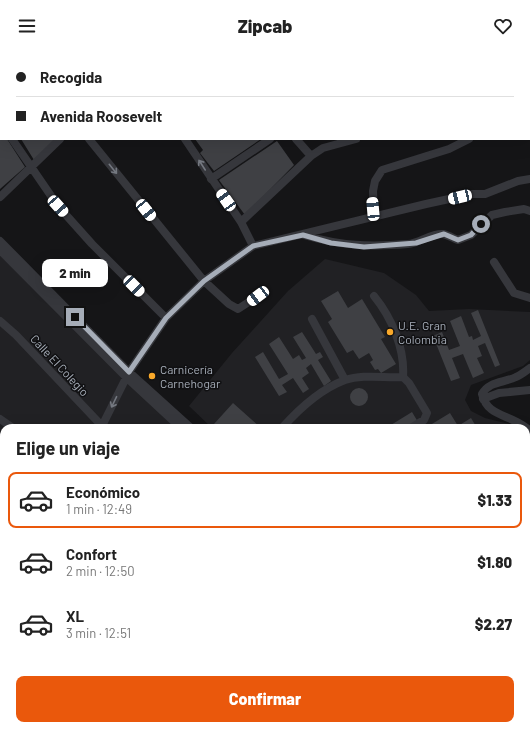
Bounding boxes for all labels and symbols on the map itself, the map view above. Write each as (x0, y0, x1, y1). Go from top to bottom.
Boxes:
one-way arrow (198, 160, 207, 171)
one-way arrow (109, 164, 118, 175)
car (214, 187, 238, 213)
car (447, 188, 473, 206)
car (46, 193, 70, 219)
car (134, 197, 158, 223)
car (366, 197, 380, 221)
route start (472, 215, 490, 233)
callout: 2 min (42, 259, 108, 287)
car (121, 273, 147, 299)
car (245, 284, 271, 308)
route end (66, 308, 84, 326)
place label: U.E. Gran Colombia (398, 318, 447, 346)
marker: U.E. Gran Colombia (385, 327, 395, 337)
street label: Calle El Colegio (28, 331, 92, 399)
place label: Carnicería Carnehogar (160, 362, 221, 390)
marker: Carnicería Carnehogar (147, 371, 157, 381)
one-way arrow (110, 395, 117, 407)

